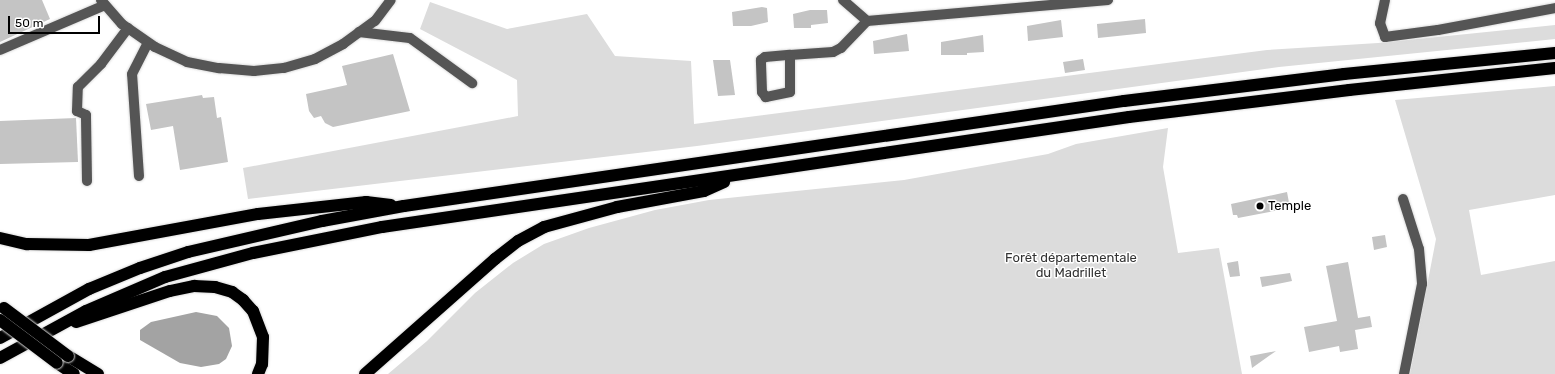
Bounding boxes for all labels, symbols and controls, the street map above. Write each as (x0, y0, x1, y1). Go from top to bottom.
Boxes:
scale bar (10, 8, 102, 34)
text: 50 m (15, 16, 43, 30)
place label: Temple (1268, 198, 1311, 214)
marker: Temple (1255, 201, 1265, 211)
park label: Forêt départementale du Madrillet (1005, 251, 1137, 282)

